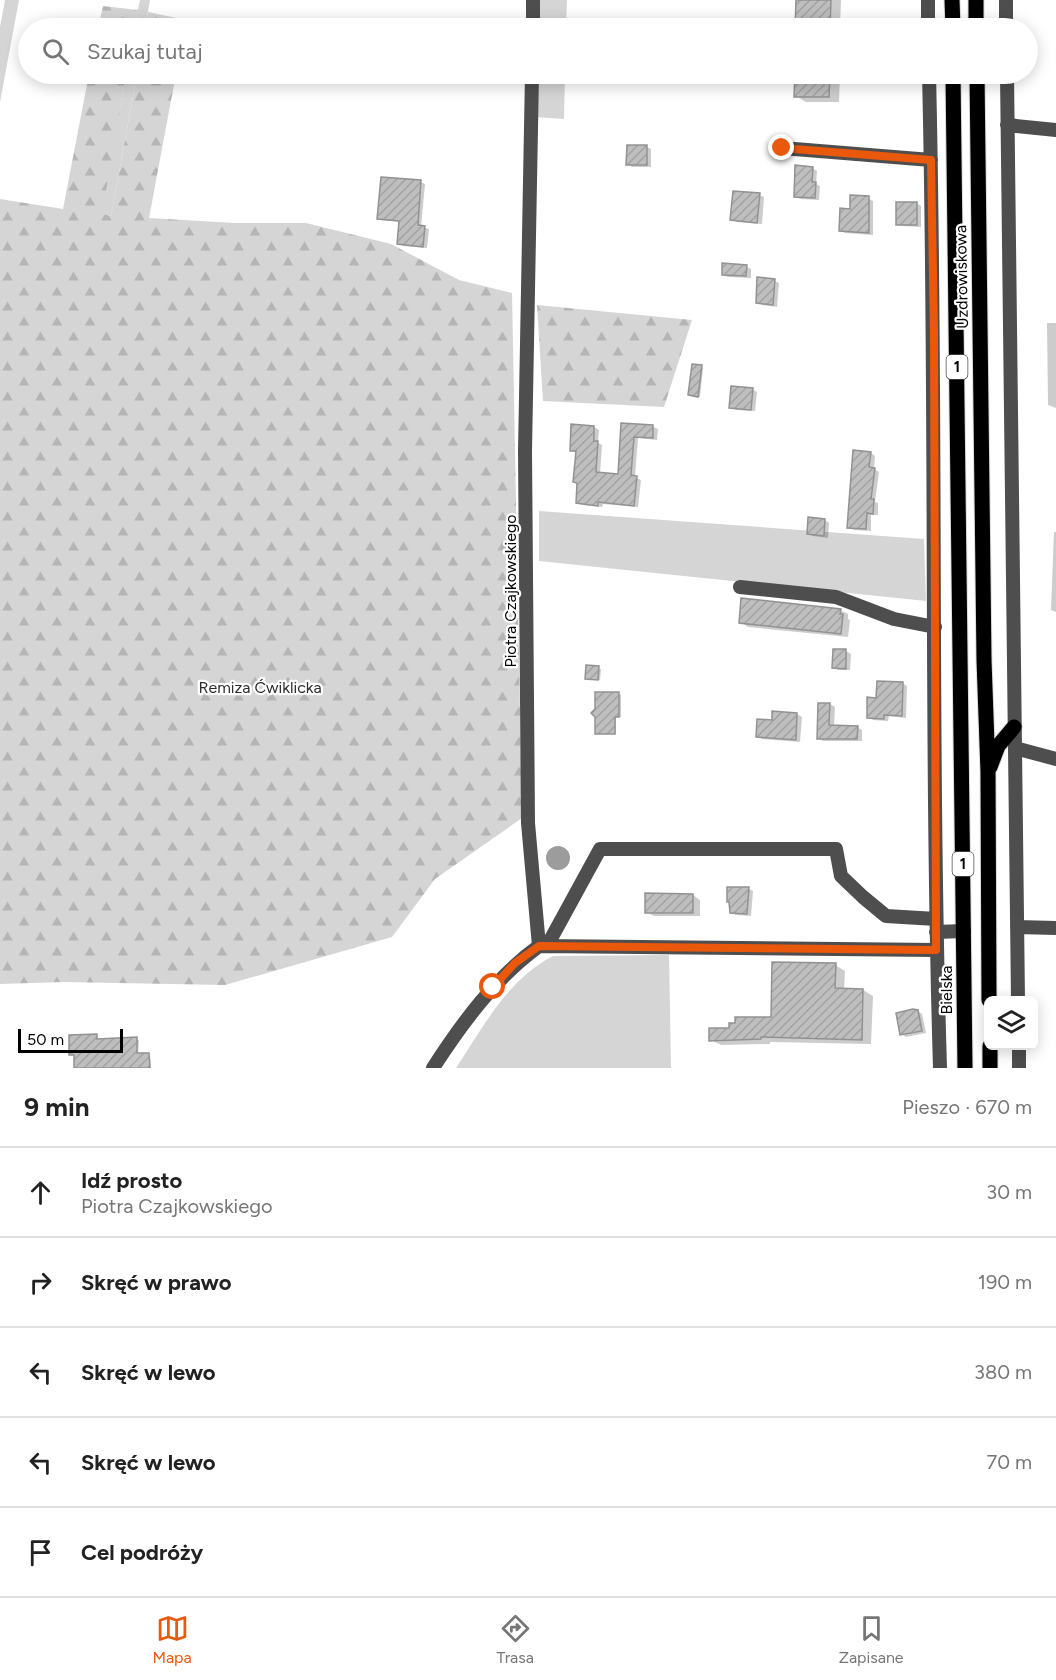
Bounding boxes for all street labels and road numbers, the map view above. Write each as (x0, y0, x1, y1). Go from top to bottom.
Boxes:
street label: Uzdrowiskowa (951, 225, 972, 329)
road number: 1 (946, 355, 968, 379)
street label: Piotra Czajkowskiego (501, 514, 520, 668)
road number: 1 (952, 852, 974, 876)
street label: Bielska (937, 966, 956, 1014)

